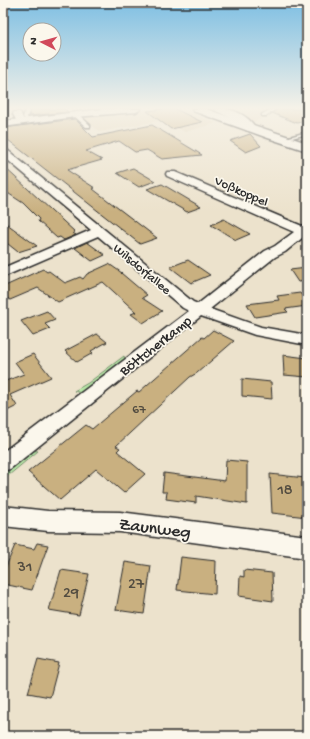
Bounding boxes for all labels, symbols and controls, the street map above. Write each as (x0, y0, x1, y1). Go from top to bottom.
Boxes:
north arrow (22, 22, 62, 62)
text: N (28, 37, 40, 45)
street label: Voßkoppel (211, 173, 270, 211)
street label: Wilsdorfallee (109, 241, 174, 299)
street label: Böttcherkamp (116, 312, 197, 381)
house number: 67 (132, 403, 147, 418)
house number: 18 (276, 482, 293, 501)
street label: Zaunweg (118, 515, 192, 544)
house number: 31 (17, 559, 32, 578)
house number: 27 (128, 576, 145, 595)
house number: 29 (63, 585, 79, 604)

